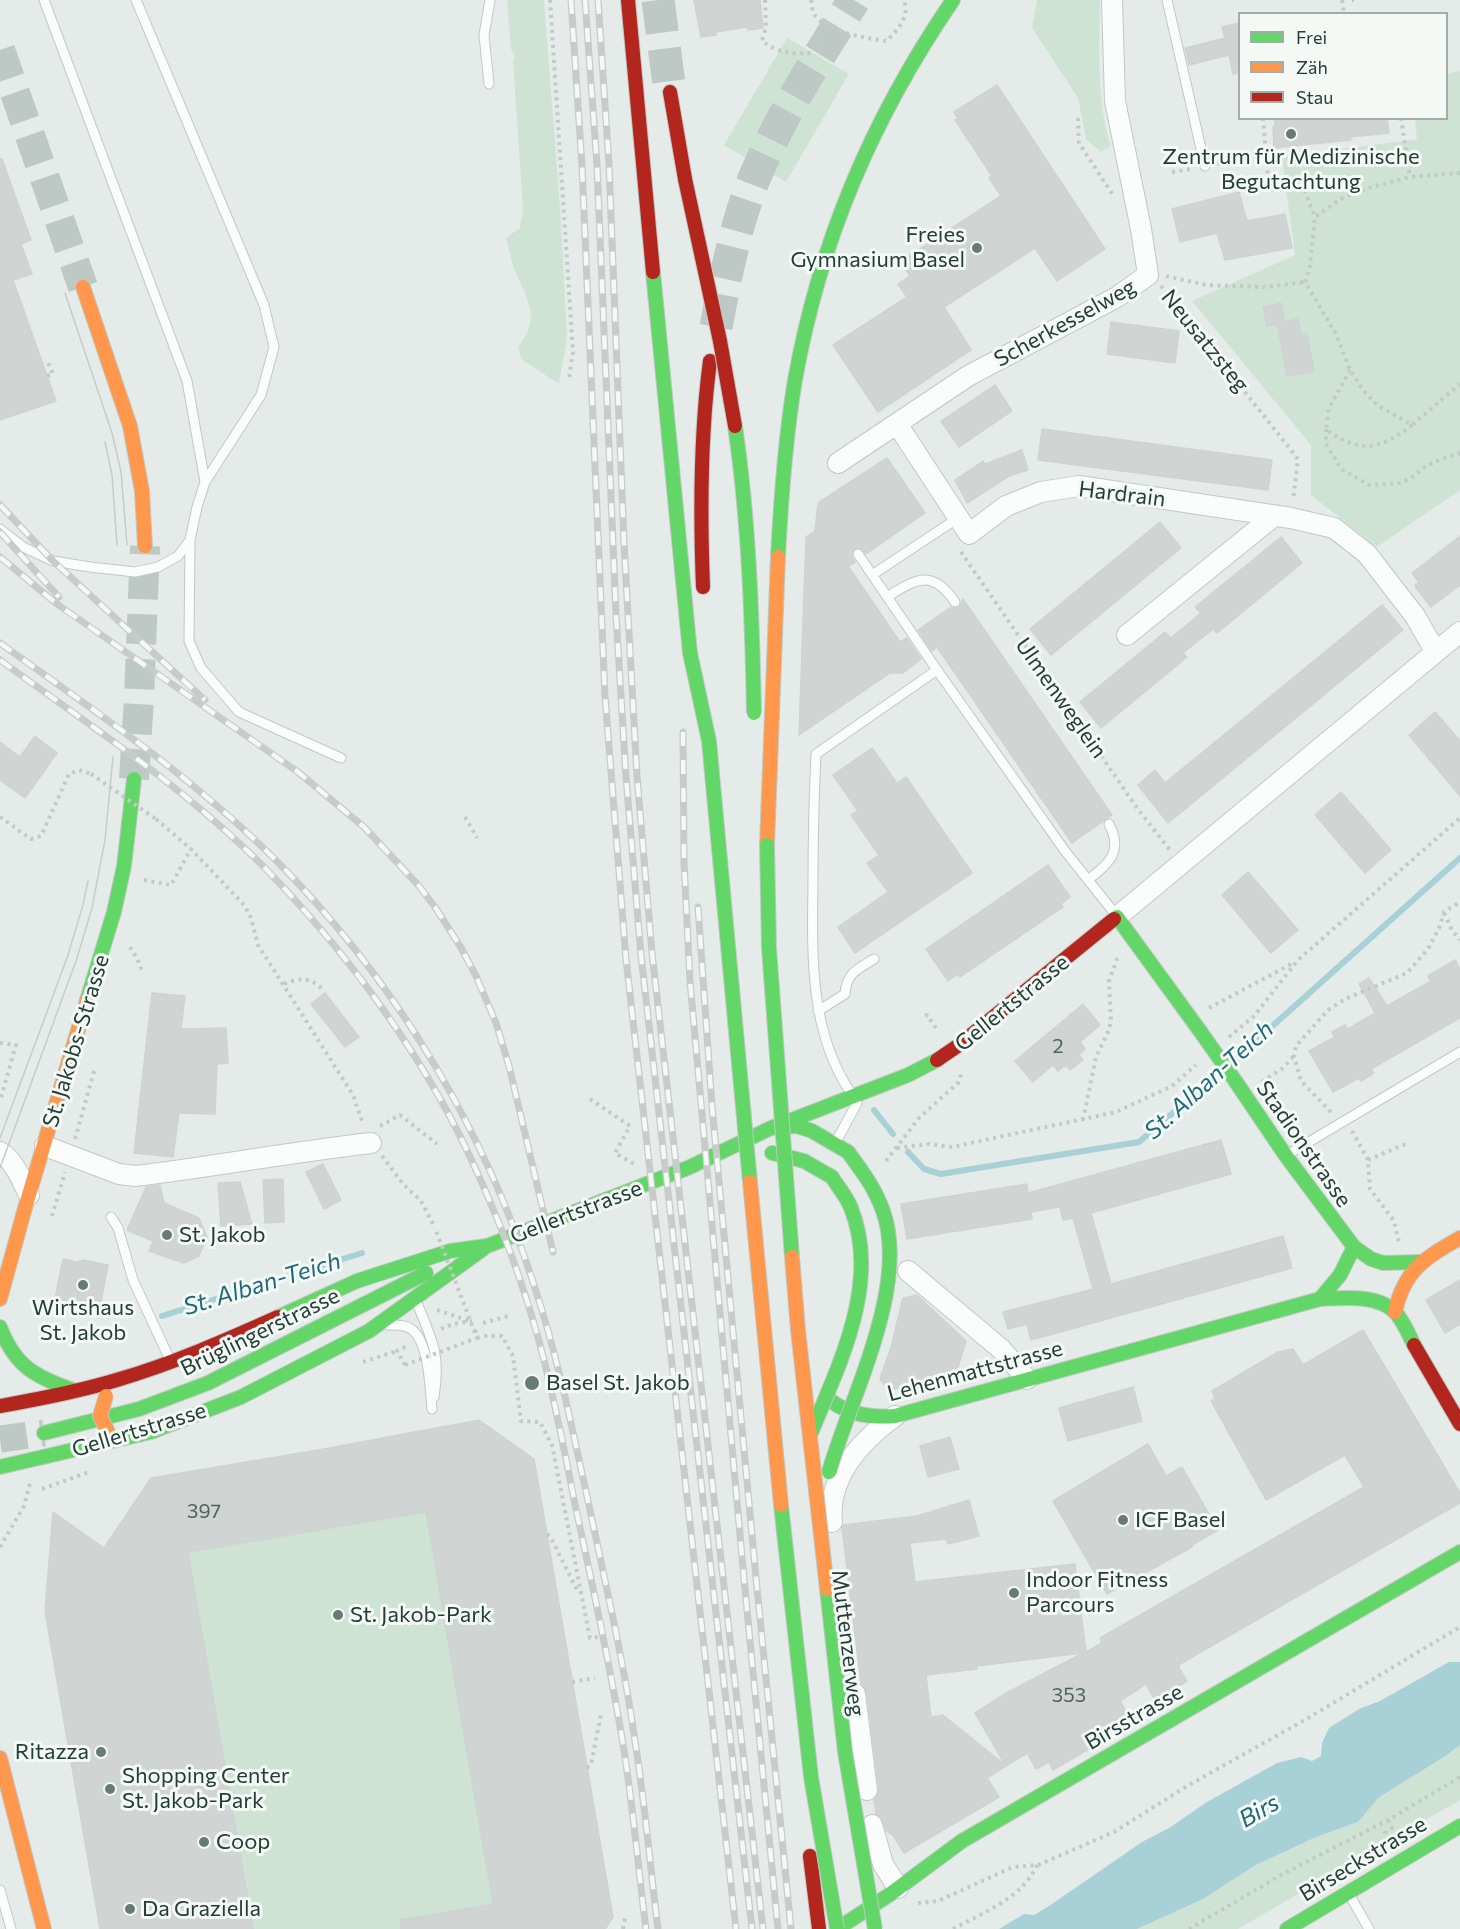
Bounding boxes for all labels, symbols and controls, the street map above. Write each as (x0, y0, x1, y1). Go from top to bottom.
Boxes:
legend (1238, 12, 1448, 120)
text: Frei (1296, 26, 1327, 48)
text: Zäh (1296, 56, 1328, 78)
text: Stau (1296, 86, 1333, 108)
marker: Zentrum für Medizinische Begutachtung (1284, 127, 1298, 141)
place label: Zentrum für Medizinische Begutachtung (1162, 144, 1420, 196)
place label: Freies Gymnasium Basel (790, 222, 965, 274)
marker: Freies Gymnasium Basel (970, 241, 984, 255)
street label: Scherkesselweg (990, 273, 1140, 373)
street label: Neusatzsteg (1156, 284, 1254, 398)
street label: Hardrain (1077, 476, 1167, 512)
street label: Ulmenweglein (1010, 633, 1112, 763)
street label: Gellertstrasse (950, 949, 1074, 1057)
street label: St. Jakobs-Strasse (37, 952, 115, 1130)
water label: St. Alban-Teich (1139, 1015, 1279, 1145)
house number: 2 (1052, 1034, 1064, 1058)
street label: Stadionstrasse (1251, 1076, 1357, 1212)
street label: Gellertstrasse (506, 1175, 646, 1249)
place label: St. Jakob (179, 1222, 266, 1248)
marker: St. Jakob (160, 1228, 174, 1242)
water label: St. Alban-Teich (180, 1246, 344, 1322)
marker: Wirtshaus St. Jakob (76, 1278, 90, 1292)
street label: Brüglingerstrasse (176, 1282, 344, 1382)
place label: Wirtshaus St. Jakob (32, 1295, 134, 1346)
street label: Lehenmattstrasse (884, 1335, 1066, 1407)
place label: Basel St. Jakob (546, 1370, 690, 1396)
marker: Basel St. Jakob (523, 1374, 541, 1392)
street label: Gellertstrasse (69, 1397, 209, 1463)
house number: 397 (187, 1499, 221, 1523)
place label: ICF Basel (1135, 1507, 1226, 1533)
marker: ICF Basel (1116, 1513, 1130, 1527)
place label: Indoor Fitness Parcours (1026, 1567, 1168, 1618)
street label: Muttenzerweg (826, 1568, 870, 1718)
marker: Indoor Fitness Parcours (1007, 1586, 1021, 1600)
place label: St. Jakob-Park (350, 1602, 492, 1628)
marker: St. Jakob-Park (331, 1608, 345, 1622)
street label: Birsstrasse (1080, 1678, 1188, 1756)
house number: 353 (1052, 1683, 1086, 1707)
place label: Ritazza (15, 1739, 89, 1765)
marker: Ritazza (94, 1745, 108, 1759)
place label: Shopping Center St. Jakob-Park (122, 1763, 290, 1814)
marker: Shopping Center St. Jakob-Park (103, 1782, 117, 1796)
water label: Birs (1234, 1788, 1284, 1834)
street label: Birseckstrasse (1295, 1811, 1431, 1907)
place label: Coop (216, 1829, 270, 1855)
marker: Coop (197, 1835, 211, 1849)
place label: Da Graziella (142, 1896, 261, 1922)
marker: Da Graziella (123, 1902, 137, 1916)

